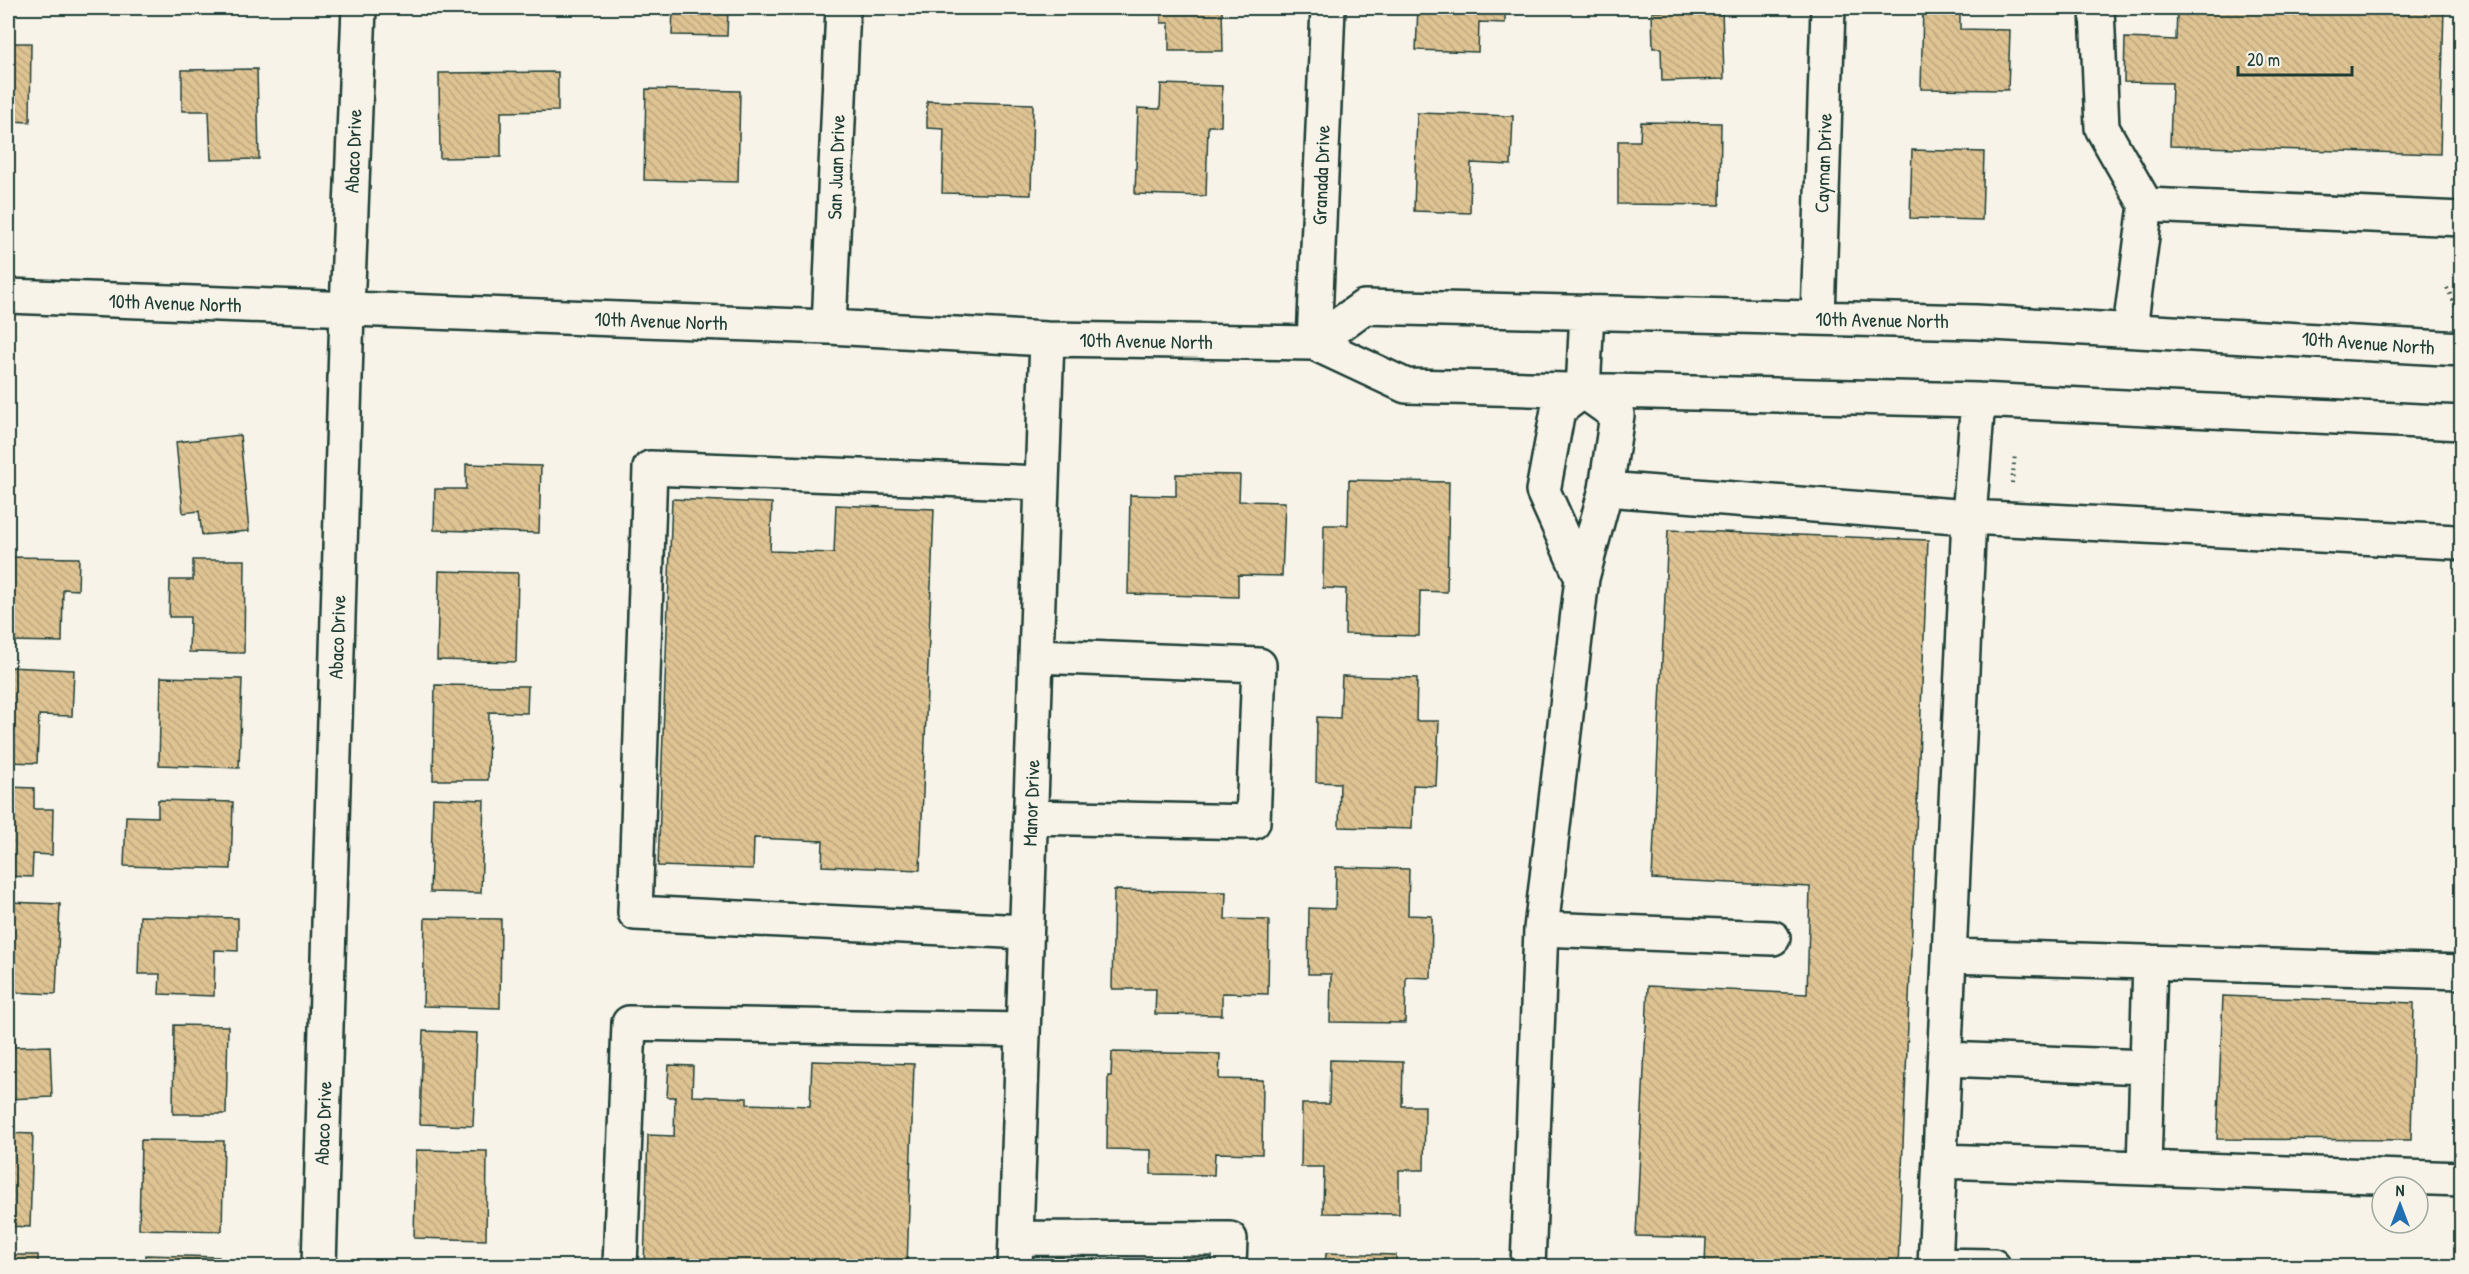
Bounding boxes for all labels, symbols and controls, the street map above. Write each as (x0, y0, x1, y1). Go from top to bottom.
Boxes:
scale bar (2238, 39, 2352, 77)
text: 20 m (2247, 47, 2280, 72)
street label: Abaco Drive (338, 109, 367, 193)
street label: Cayman Drive (1807, 113, 1838, 213)
street label: San Juan Drive (820, 114, 851, 220)
street label: Granada Drive (1305, 125, 1336, 225)
street label: 10th Avenue North (108, 287, 242, 318)
street label: 10th Avenue North (594, 305, 728, 336)
street label: 10th Avenue North (1815, 305, 1949, 334)
street label: 10th Avenue North (2301, 324, 2435, 361)
street label: 10th Avenue North (1079, 326, 1213, 355)
street label: Abaco Drive (322, 595, 351, 679)
street label: Manor Drive (1015, 759, 1046, 847)
street label: Abaco Drive (308, 1081, 337, 1165)
north arrow (2370, 1175, 2430, 1235)
text: N (2396, 1179, 2405, 1201)

